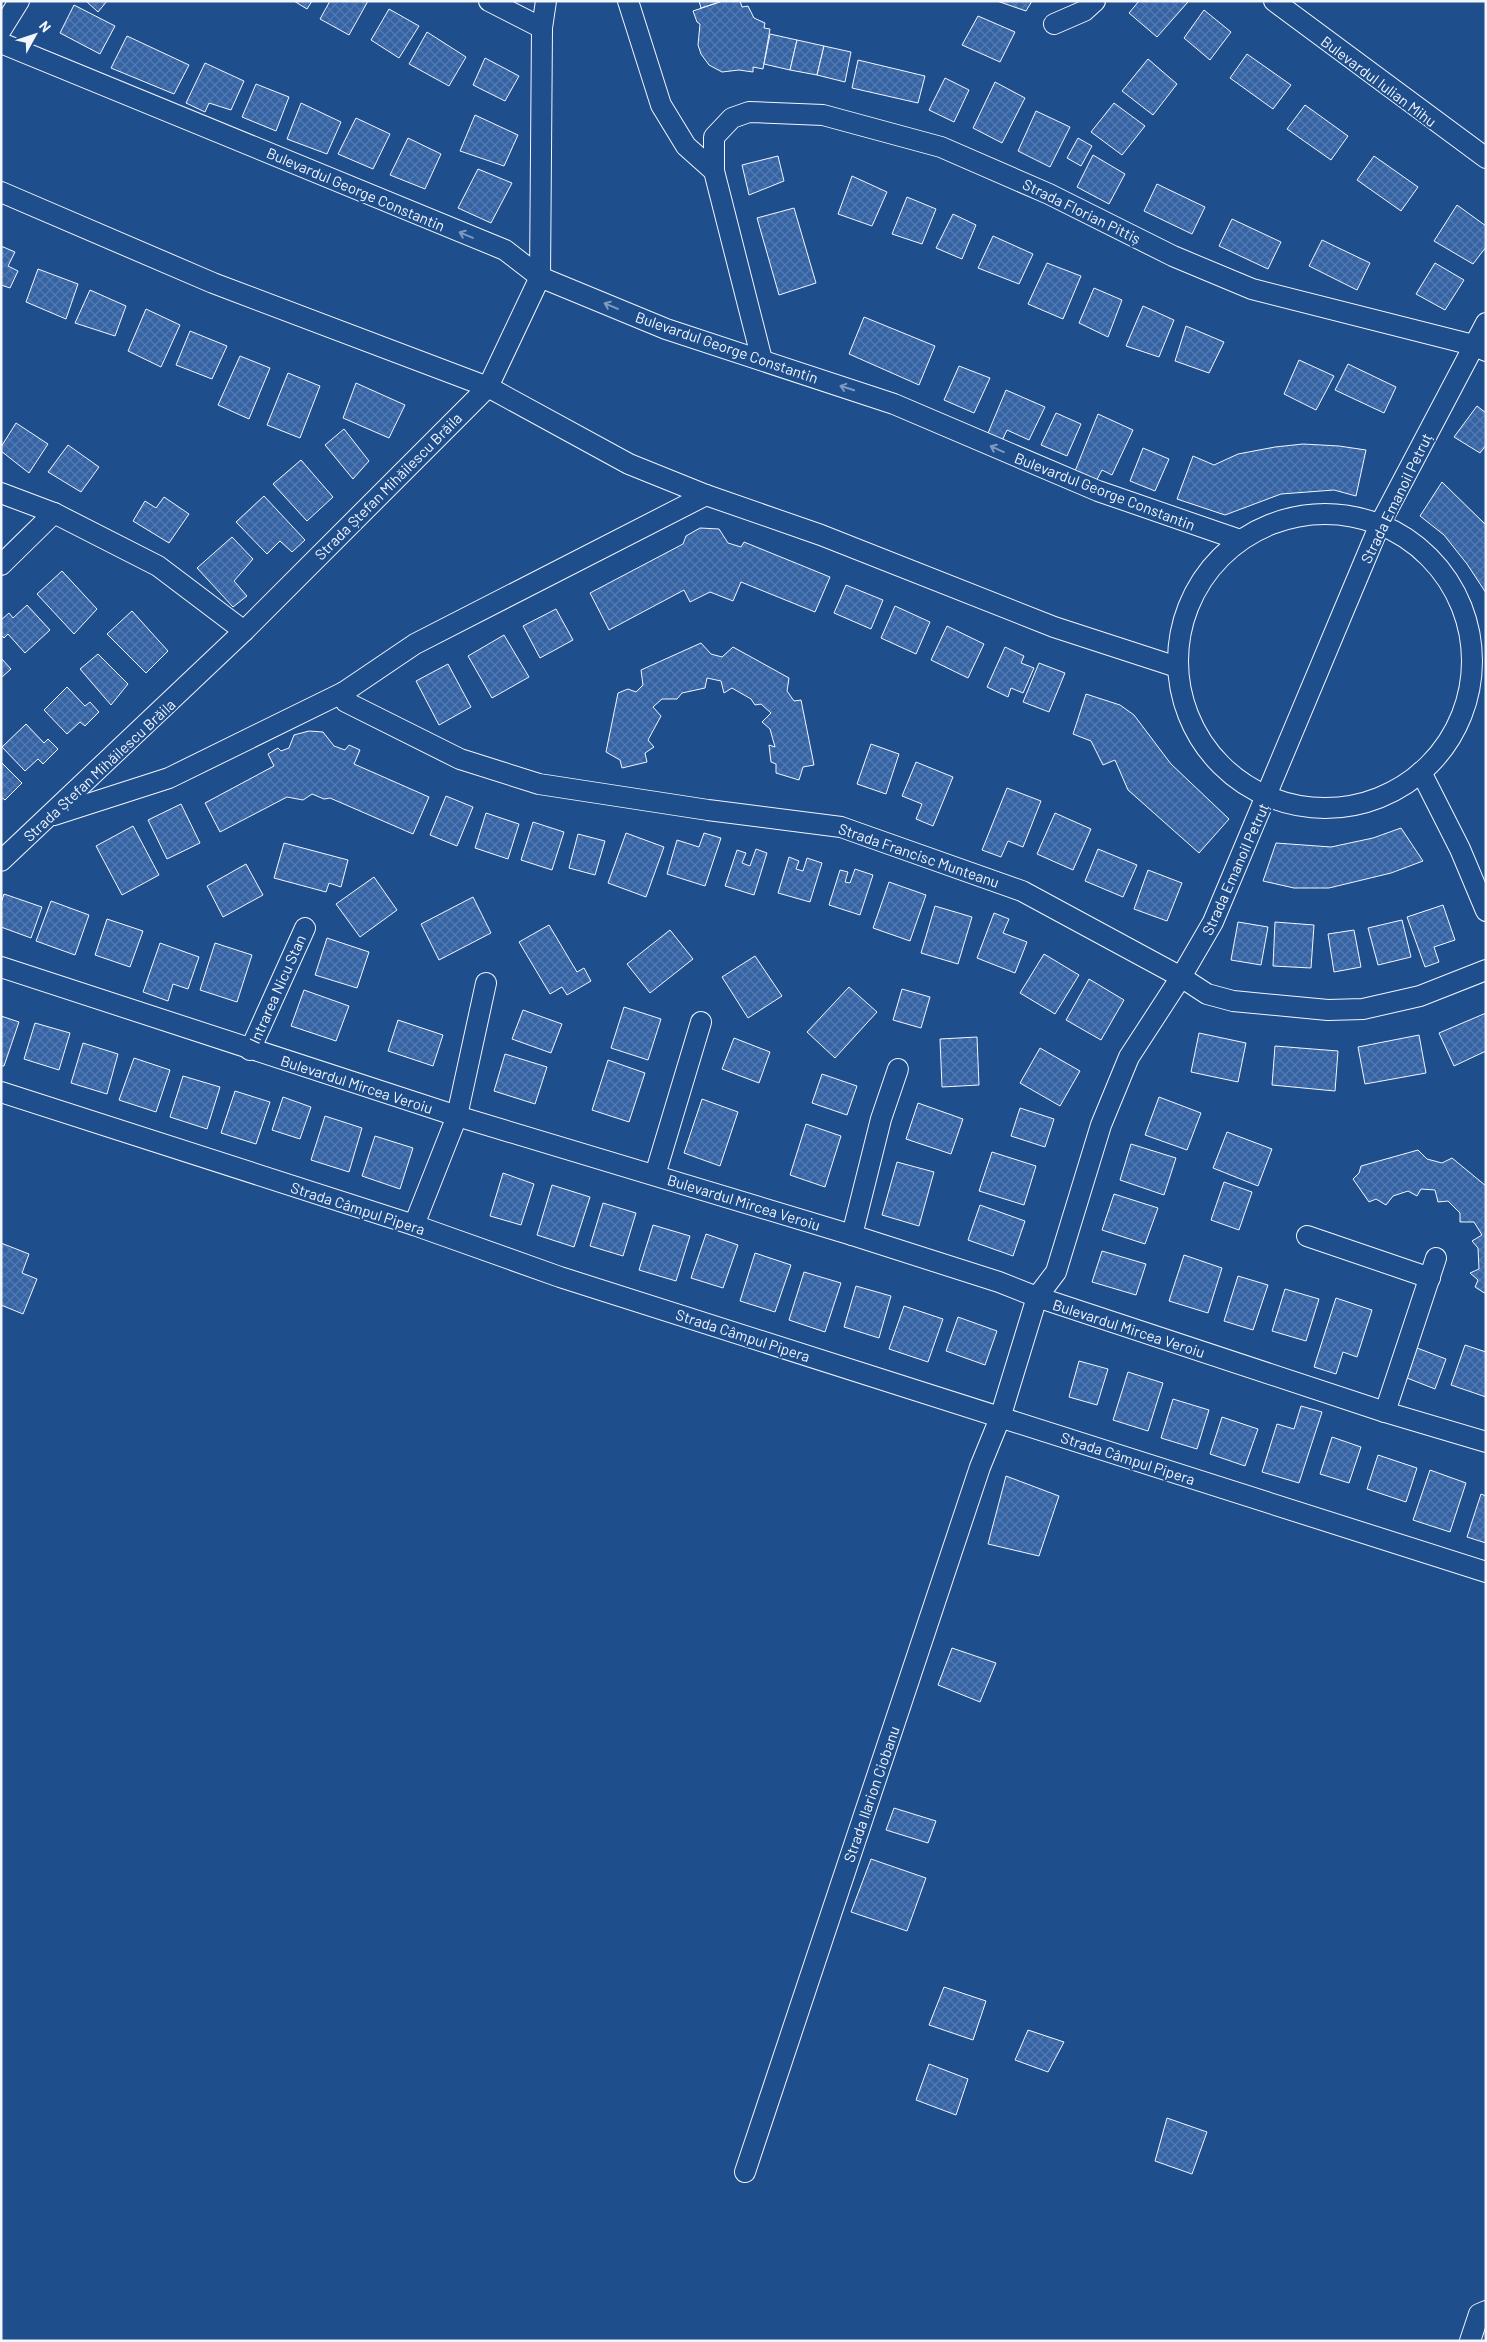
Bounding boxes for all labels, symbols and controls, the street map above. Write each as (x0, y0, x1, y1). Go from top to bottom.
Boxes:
north arrow (10, 10, 60, 60)
text: N (36, 17, 55, 35)
street label: Bulevardul Iulian Mihu (1318, 32, 1440, 130)
street label: Bulevardul George Constantin (264, 143, 448, 235)
street label: Strada Florian Pittiș (1020, 175, 1144, 247)
one-way arrow (459, 229, 474, 239)
one-way arrow (604, 301, 619, 311)
street label: Bulevardul George Constantin (633, 307, 821, 387)
one-way arrow (840, 383, 855, 392)
street label: Strada Ștefan Mihăilescu Brăila (311, 409, 465, 563)
street label: Strada Emanoil Petruț (1357, 430, 1435, 566)
one-way arrow (990, 444, 1005, 454)
street label: Bulevardul George Constantin (1012, 448, 1198, 534)
street label: Strada Ștefan Mihăilescu Brăila (19, 695, 179, 845)
street label: Strada Emanoil Petruț (1198, 800, 1272, 938)
street label: Strada Francisc Munteanu (836, 819, 1002, 891)
street label: Intrarea Nicu Stan (245, 932, 309, 1046)
street label: Bulevardul Mircea Veroiu (279, 1051, 435, 1117)
street label: Bulevardul Mircea Veroiu (665, 1170, 823, 1234)
street label: Strada Câmpul Pipera (289, 1178, 427, 1238)
street label: Bulevardul Mircea Veroiu (1051, 1295, 1207, 1361)
street label: Strada Câmpul Pipera (674, 1305, 812, 1365)
street label: Strada Câmpul Pipera (1059, 1428, 1197, 1488)
street label: Strada Ilarion Ciobanu (839, 1724, 903, 1864)

